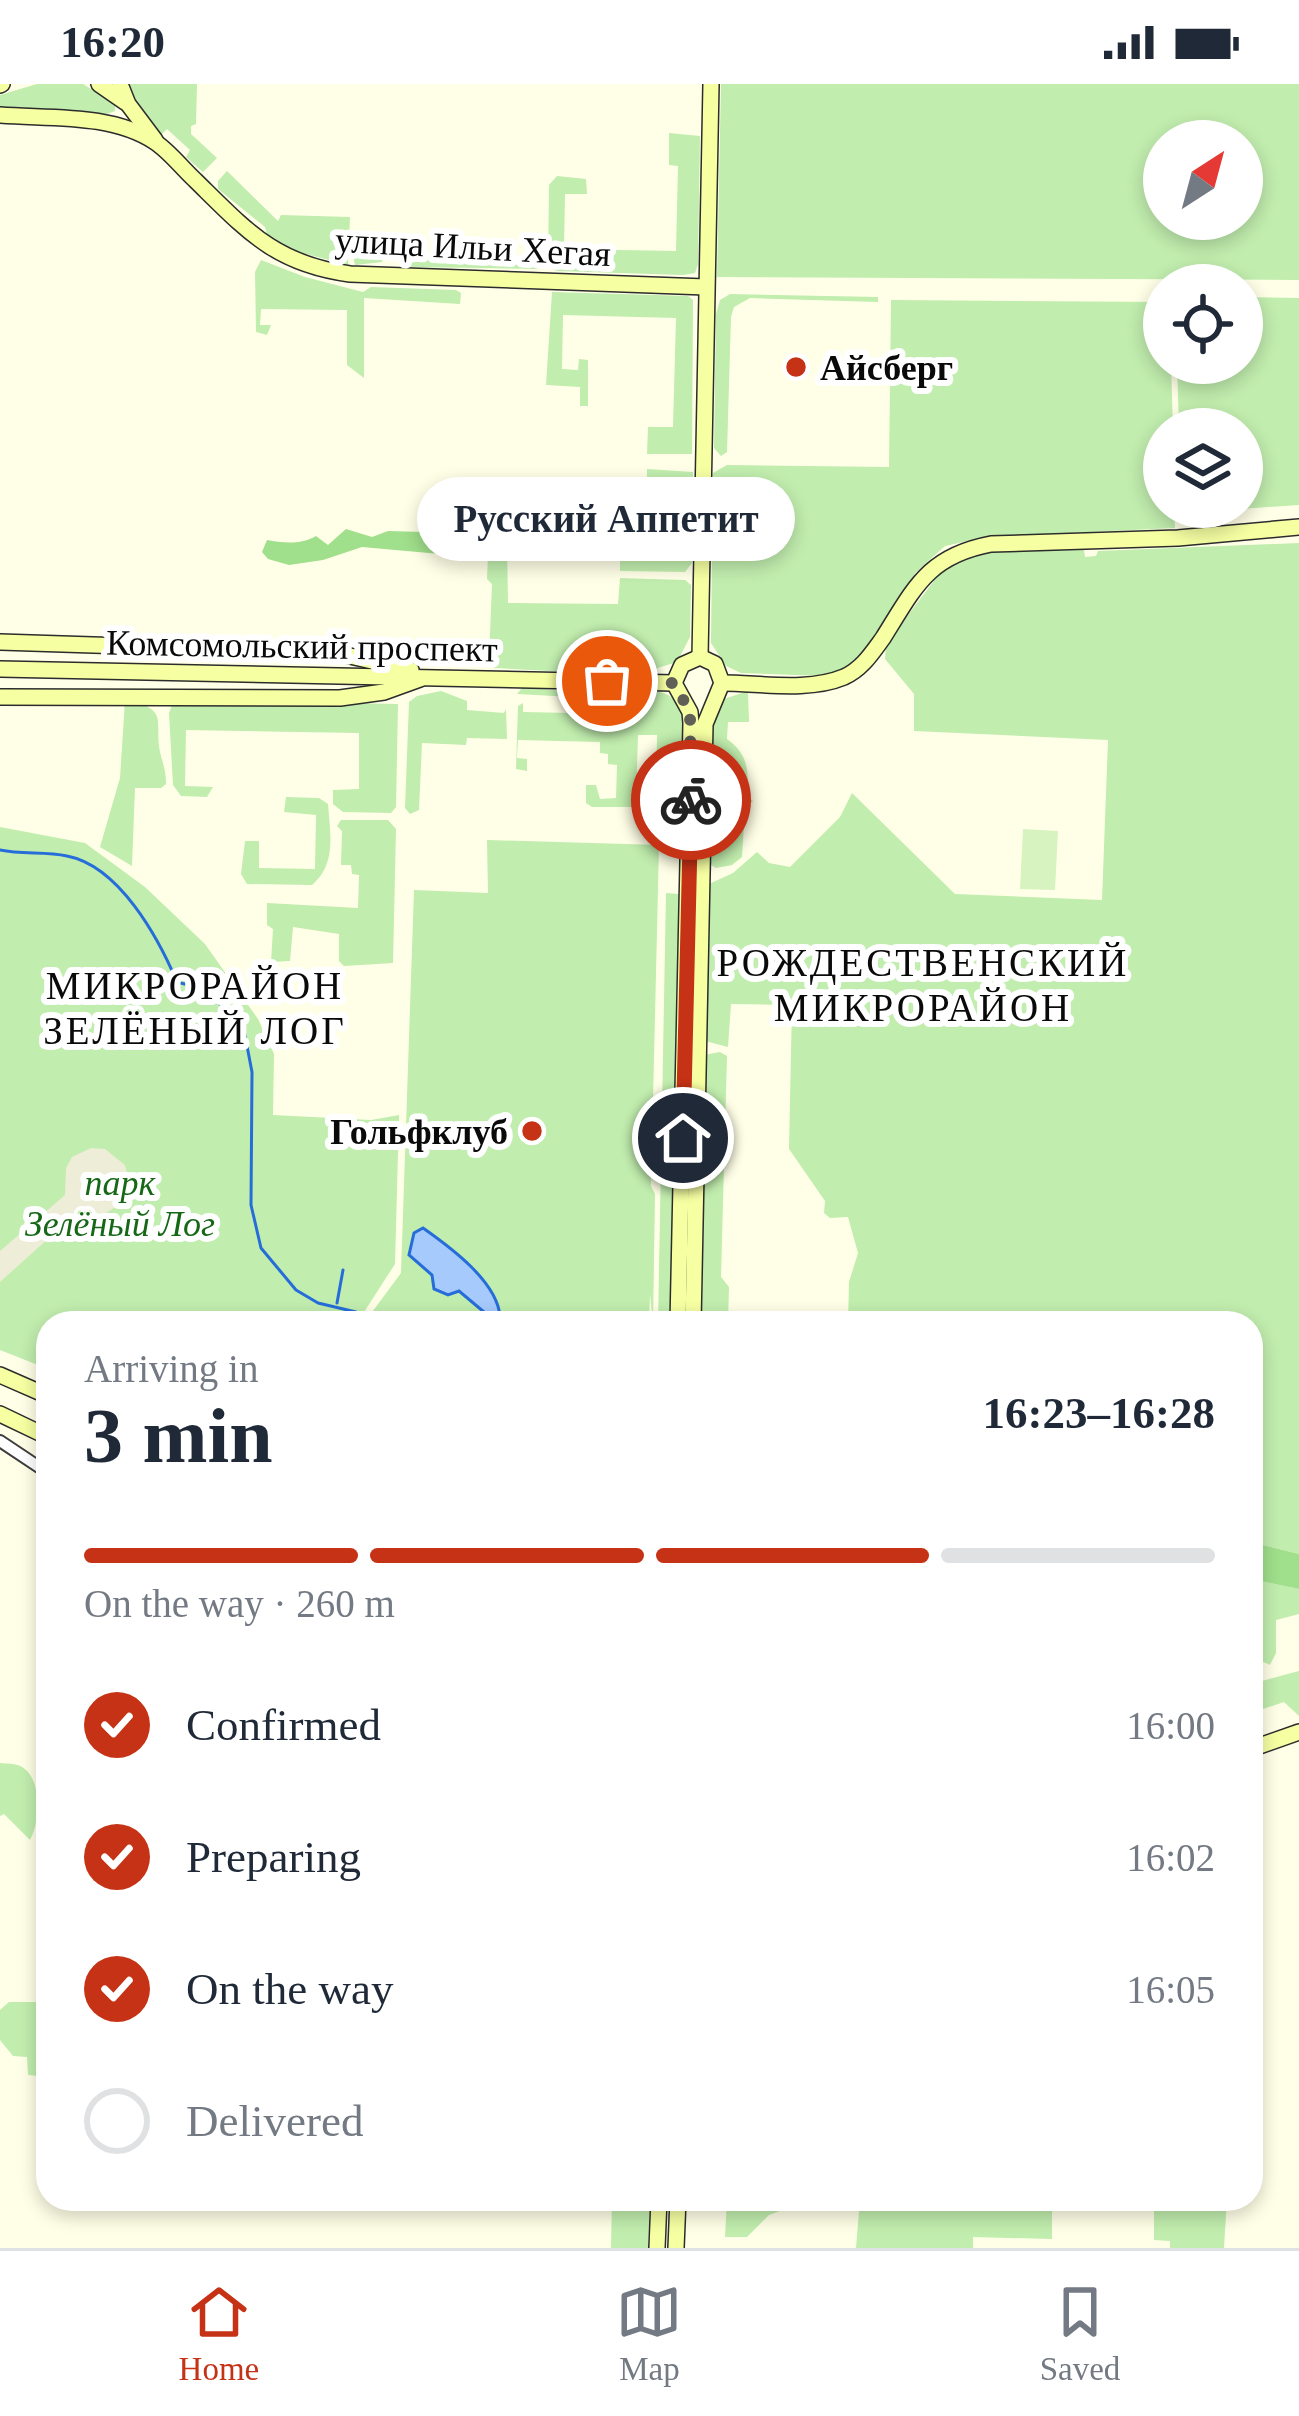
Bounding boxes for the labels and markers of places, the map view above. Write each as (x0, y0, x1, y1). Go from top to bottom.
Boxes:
place label: Айсберг (820, 348, 953, 388)
marker: Айсберг (783, 354, 809, 380)
callout: Русский Аппетит (418, 477, 796, 561)
pin (556, 630, 658, 732)
pin (632, 1087, 734, 1189)
place label: Гольфклуб (330, 1112, 508, 1152)
marker: Гольфклуб (519, 1118, 545, 1144)

